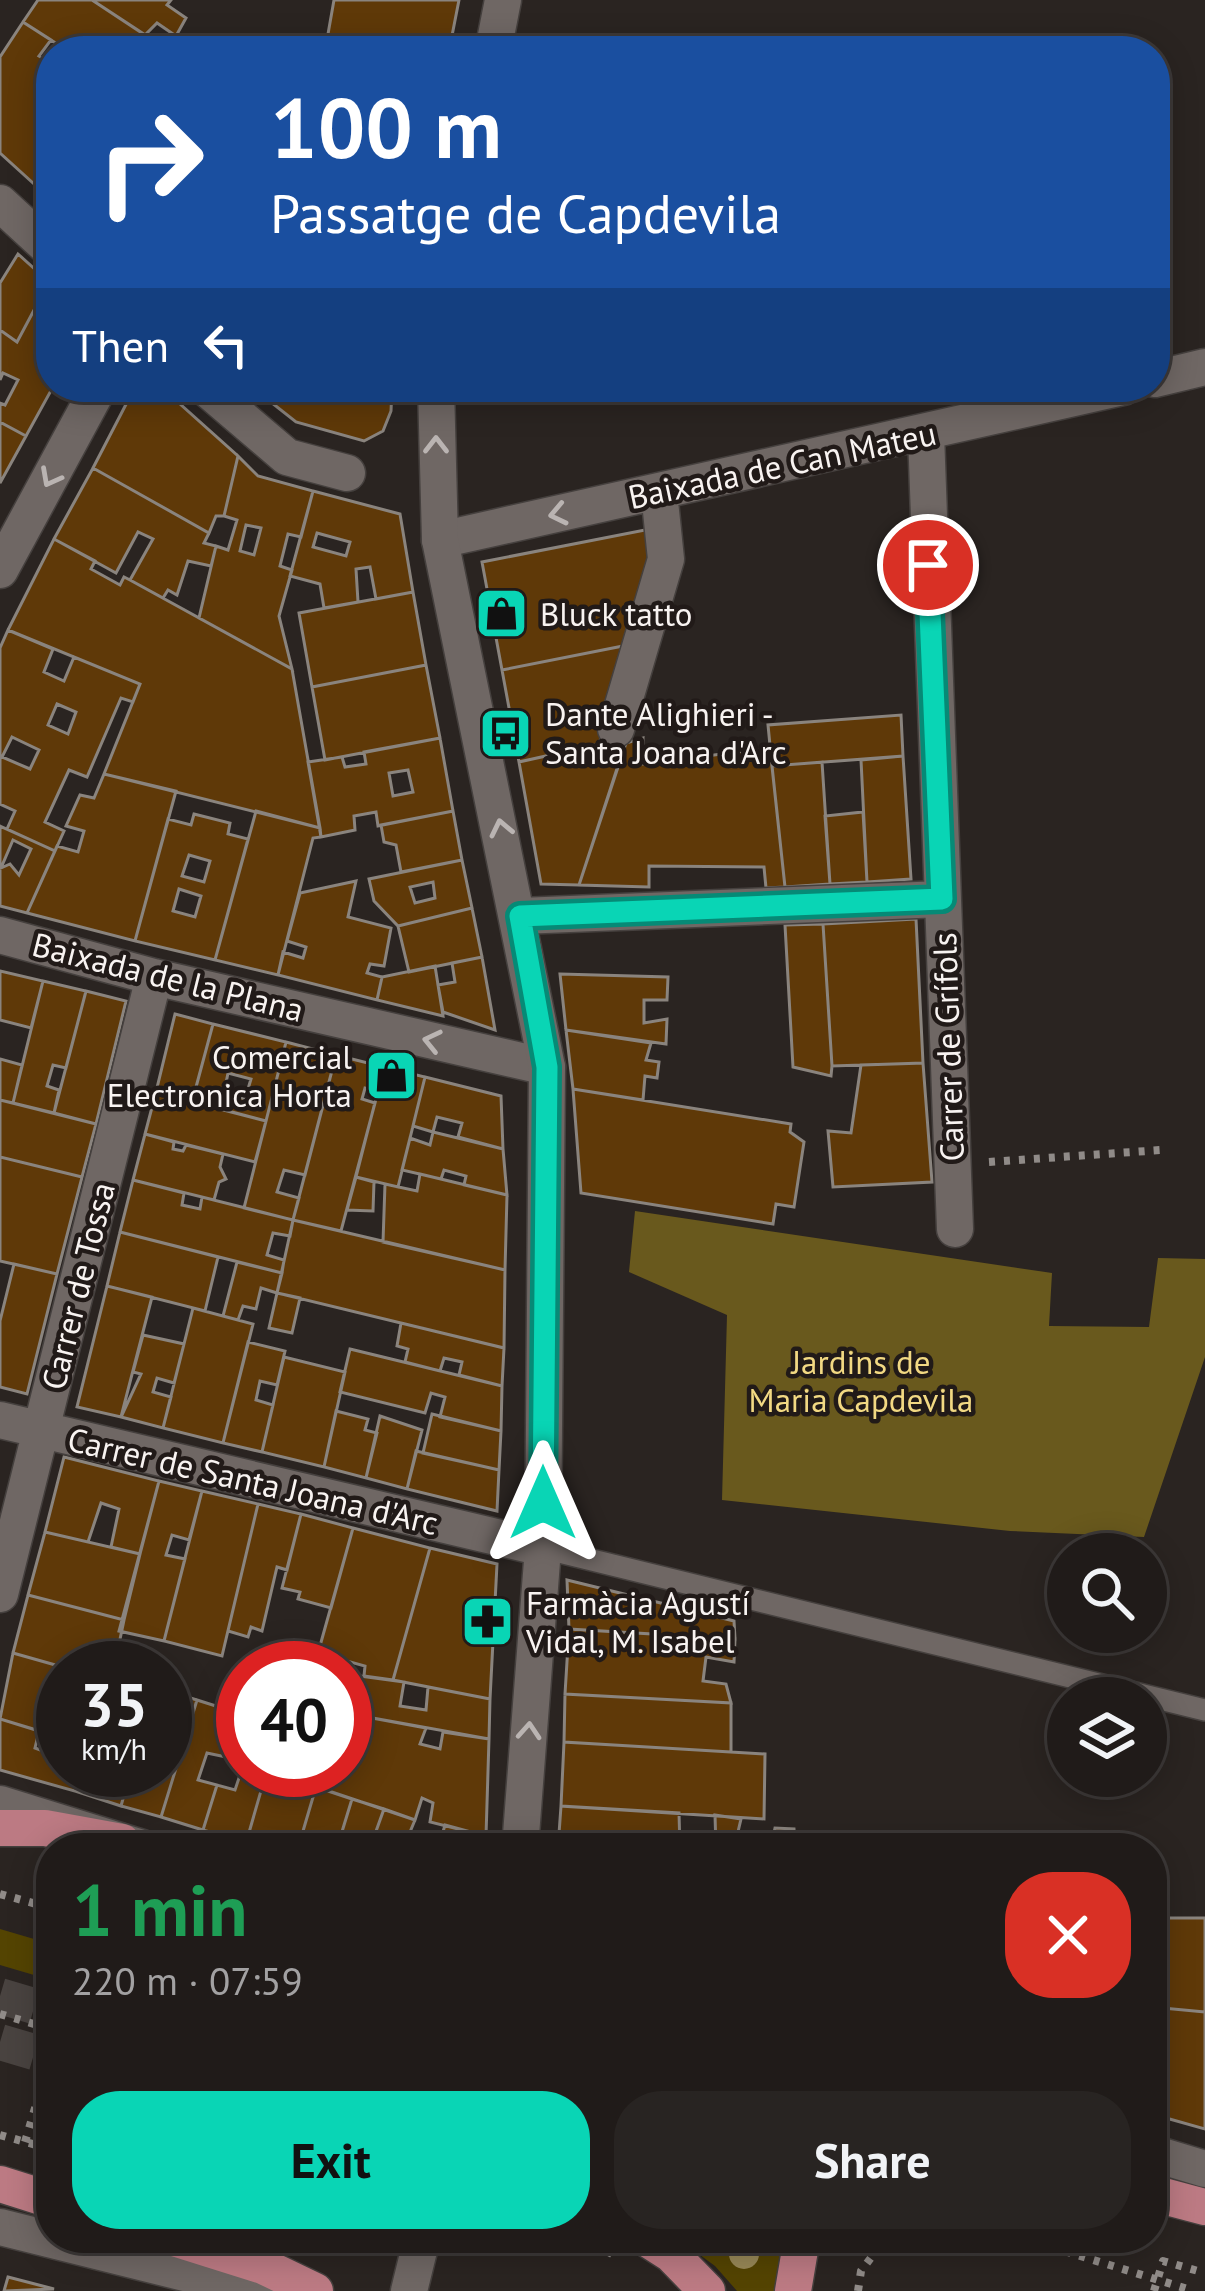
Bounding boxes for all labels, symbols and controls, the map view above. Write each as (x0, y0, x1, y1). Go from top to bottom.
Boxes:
text: 100 m (270, 72, 502, 181)
icon: right (72, 84, 228, 240)
text: Passatge de Capdevila (270, 178, 781, 248)
icon: left (193, 312, 259, 378)
text: Then (72, 316, 169, 374)
street label: Baixada de Can Mateu (624, 411, 940, 518)
one-way arrow (423, 435, 449, 453)
one-way arrow (41, 466, 64, 487)
one-way arrow (549, 501, 569, 526)
pin (877, 514, 979, 616)
icon: arrive (895, 532, 961, 598)
shop icon: Bluck tatto (473, 586, 529, 642)
place label: Bluck tatto (540, 592, 692, 635)
place label: Dante Alighieri - Santa Joana d'Arc (545, 692, 787, 773)
bus stop icon: Dante Alighieri - Santa Joana d'Arc (478, 705, 534, 761)
one-way arrow (490, 819, 515, 839)
street label: Baixada de la Plana (28, 922, 308, 1031)
street label: Carrer de Grífols (922, 932, 973, 1162)
one-way arrow (423, 1030, 443, 1055)
place label: Comercial Electronica Horta (107, 1035, 352, 1116)
shop icon: Comercial Electronica Horta (363, 1048, 419, 1104)
street label: Carrer de Tossa (31, 1178, 124, 1394)
park label: Jardins de Maria Capdevila (749, 1340, 973, 1421)
street label: Carrer de Santa Joana d'Arc (64, 1417, 442, 1544)
position arrow (480, 1440, 606, 1566)
map controls (1047, 1533, 1167, 1797)
button: search (1047, 1533, 1167, 1653)
place label: Farmàcia Agustí Vidal, M. Isabel (525, 1581, 750, 1662)
pharmacy icon: Farmàcia Agustí Vidal, M. Isabel (459, 1594, 515, 1650)
speed limit sign: 40 (216, 1641, 372, 1797)
text: 35 (80, 1665, 148, 1743)
button: layers (1047, 1677, 1167, 1797)
one-way arrow (516, 1721, 541, 1740)
text: km/h (81, 1729, 147, 1768)
text: 1 min (72, 1863, 248, 1956)
button: close (1005, 1872, 1131, 1998)
text: 220 m · 07:59 (72, 1955, 303, 2006)
button: Exit (72, 2091, 590, 2229)
button: Share (614, 2091, 1131, 2229)

